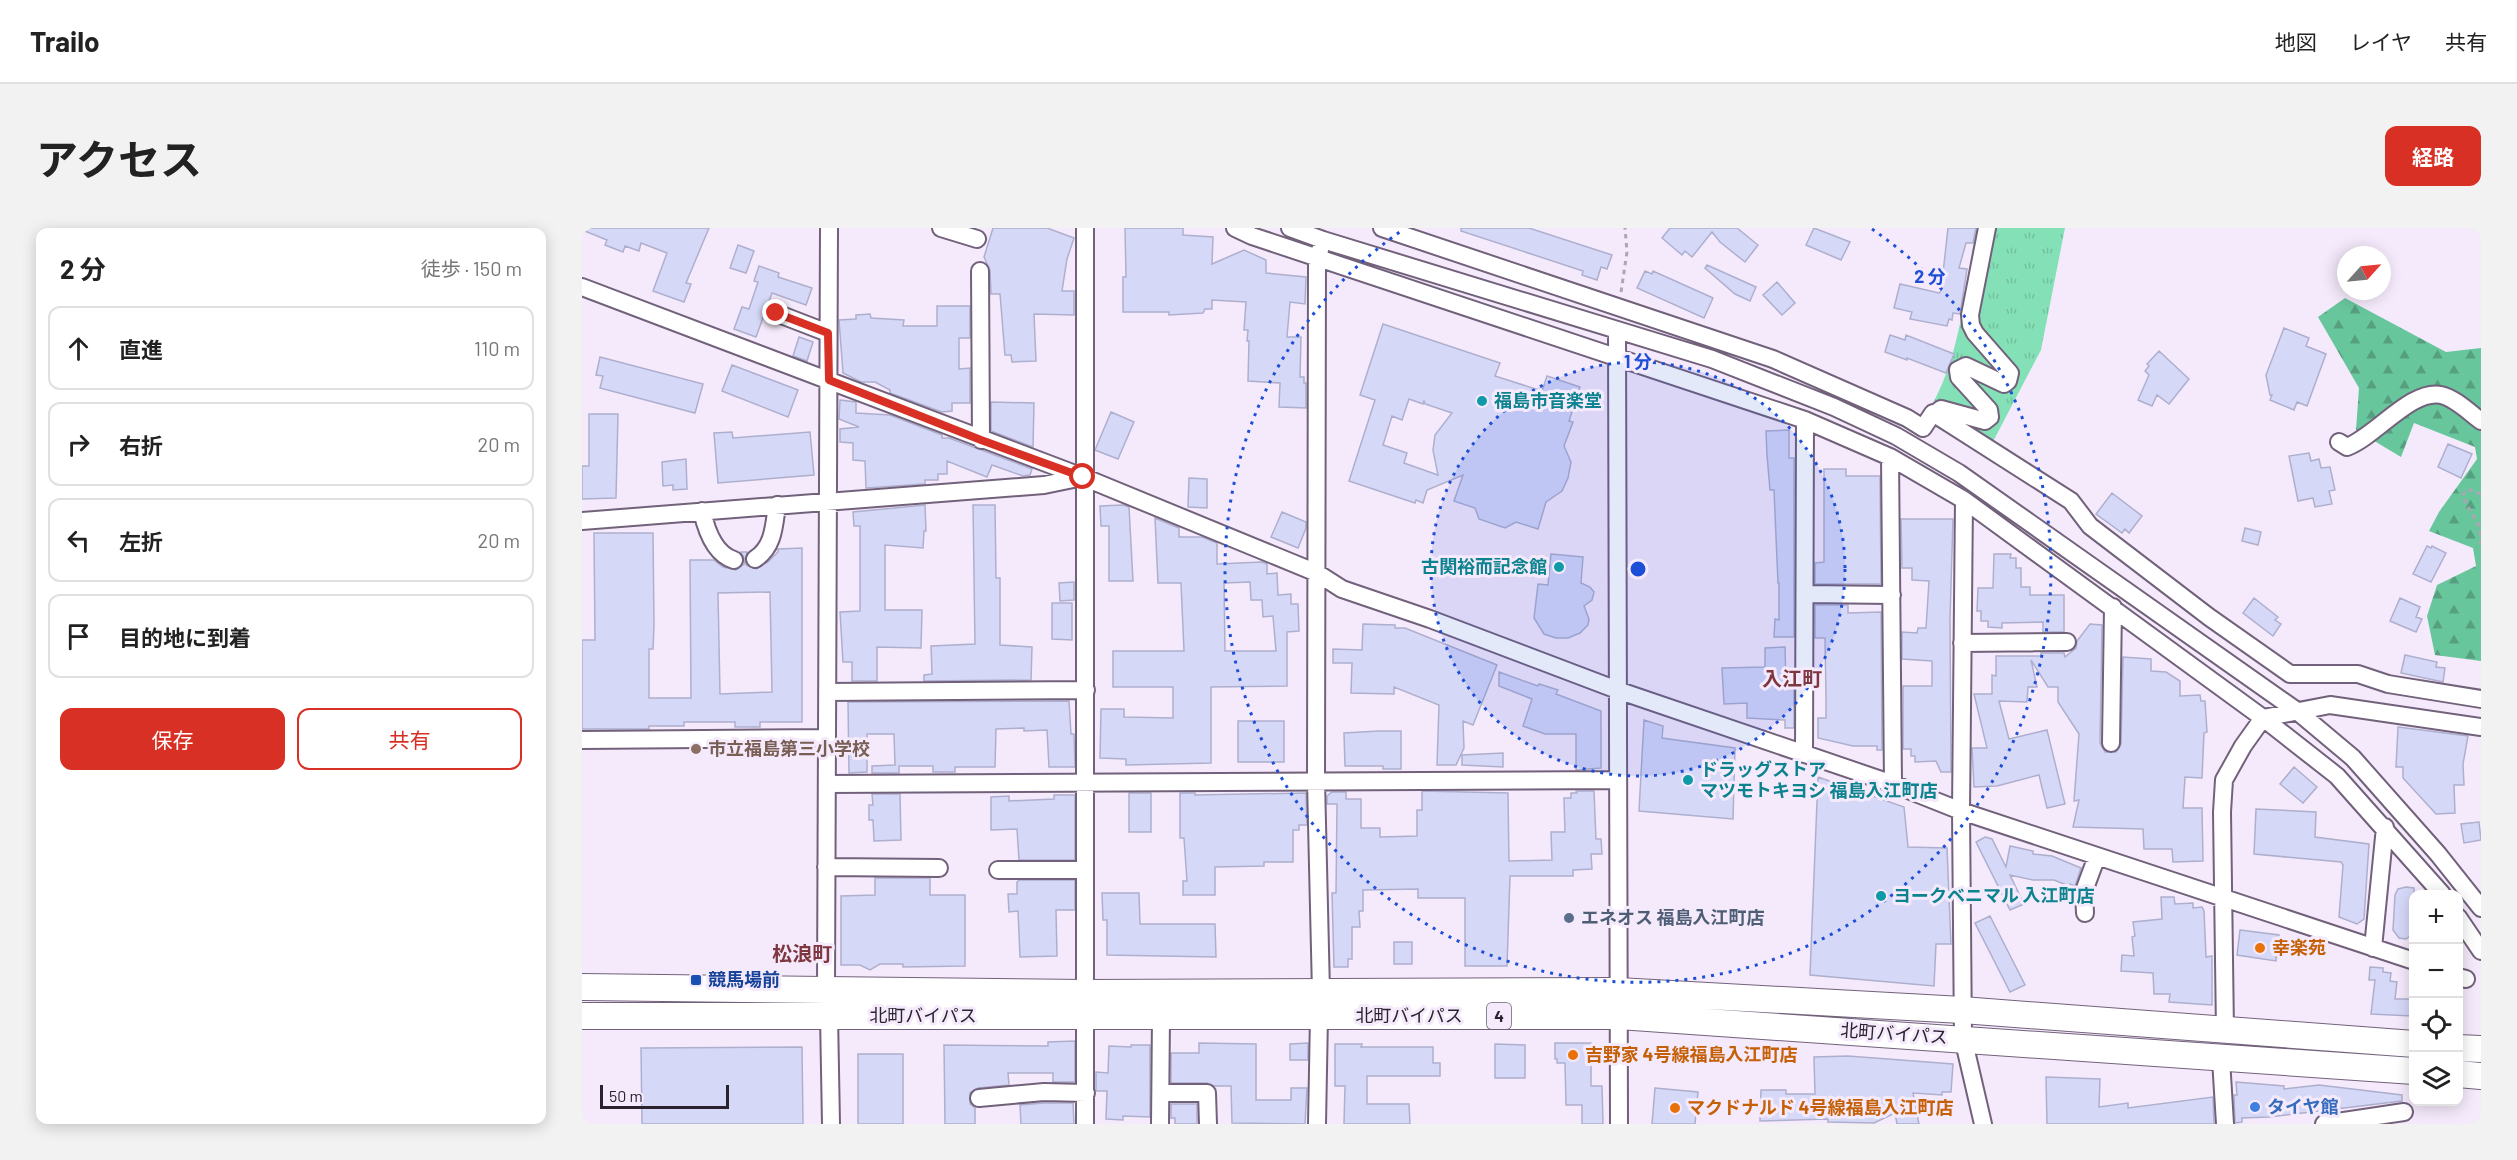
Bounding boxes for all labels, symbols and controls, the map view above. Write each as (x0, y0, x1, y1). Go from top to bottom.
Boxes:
text: Trailo (30, 24, 100, 58)
text: 地図 (2275, 29, 2317, 54)
text: レイヤ (2350, 29, 2412, 54)
text: 共有 (2445, 29, 2487, 54)
button: 経路 (2385, 126, 2481, 186)
text: アクセス (36, 133, 202, 183)
north arrow (2337, 246, 2391, 300)
text: 2 分 (60, 253, 106, 284)
text: 徒歩 · 150 m (421, 256, 522, 280)
text: 2 分 (1914, 265, 1946, 287)
route end (762, 299, 788, 325)
icon: ahead (62, 332, 95, 365)
text: 直進 (119, 336, 163, 362)
text: 110 m (474, 336, 520, 360)
text: 1 分 (1624, 350, 1652, 372)
place label: 福島市音楽堂 (1494, 389, 1602, 411)
marker: 福島市音楽堂 (1475, 394, 1489, 408)
icon: right (62, 428, 95, 461)
text: 右折 (119, 432, 163, 458)
text: 20 m (477, 432, 520, 456)
route start (1069, 463, 1095, 489)
icon: left (62, 524, 95, 557)
text: 左折 (119, 528, 163, 554)
text: 20 m (477, 528, 520, 552)
place label: 古関裕而記念館 (1421, 555, 1547, 577)
centre of rings (1628, 559, 1648, 579)
marker: 古関裕而記念館 (1552, 560, 1566, 574)
icon: arrive (62, 620, 95, 653)
text: 目的地に到着 (119, 624, 251, 650)
district label: 入江町 (1762, 666, 1822, 690)
button: 保存 (60, 708, 285, 770)
button: 共有 (297, 708, 522, 770)
place label: 市立福島第三小学校 (708, 737, 870, 759)
marker: 市立福島第三小学校 (689, 742, 703, 756)
place label: ドラッグストア マツモトキヨシ 福島入江町店 (1700, 758, 1938, 801)
marker: ドラッグストア マツモトキヨシ 福島入江町店 (1681, 773, 1695, 787)
place label: ヨークベニマル 入江町店 (1893, 884, 2095, 906)
marker: ヨークベニマル 入江町店 (1874, 889, 1888, 903)
map controls (2409, 890, 2463, 1106)
button: + (2409, 890, 2463, 944)
place label: エネオス 福島入江町店 (1581, 906, 1765, 928)
marker: エネオス 福島入江町店 (1562, 911, 1576, 925)
place label: 幸楽苑 (2272, 936, 2326, 958)
district label: 松浪町 (772, 941, 832, 965)
marker: 幸楽苑 (2253, 941, 2267, 955)
button: − (2409, 944, 2463, 998)
place label: 競馬場前 (708, 968, 780, 990)
marker: 競馬場前 (689, 973, 703, 987)
button: locate (2409, 998, 2463, 1052)
road number: 4 (1487, 1003, 1511, 1029)
street label: 北町バイパス (869, 1004, 977, 1026)
street label: 北町バイパス (1355, 1004, 1463, 1026)
street label: 北町バイパス (1840, 1018, 1949, 1048)
place label: 吉野家 4号線福島入江町店 (1585, 1043, 1798, 1065)
marker: 吉野家 4号線福島入江町店 (1566, 1048, 1580, 1062)
button: layers (2409, 1052, 2463, 1106)
scale bar (600, 1082, 729, 1110)
text: 50 m (609, 1086, 643, 1105)
place label: タイヤ館 (2267, 1095, 2338, 1117)
place label: マクドナルド 4号線福島入江町店 (1687, 1096, 1954, 1118)
marker: タイヤ館 (2248, 1100, 2262, 1114)
marker: マクドナルド 4号線福島入江町店 (1668, 1101, 1682, 1115)

